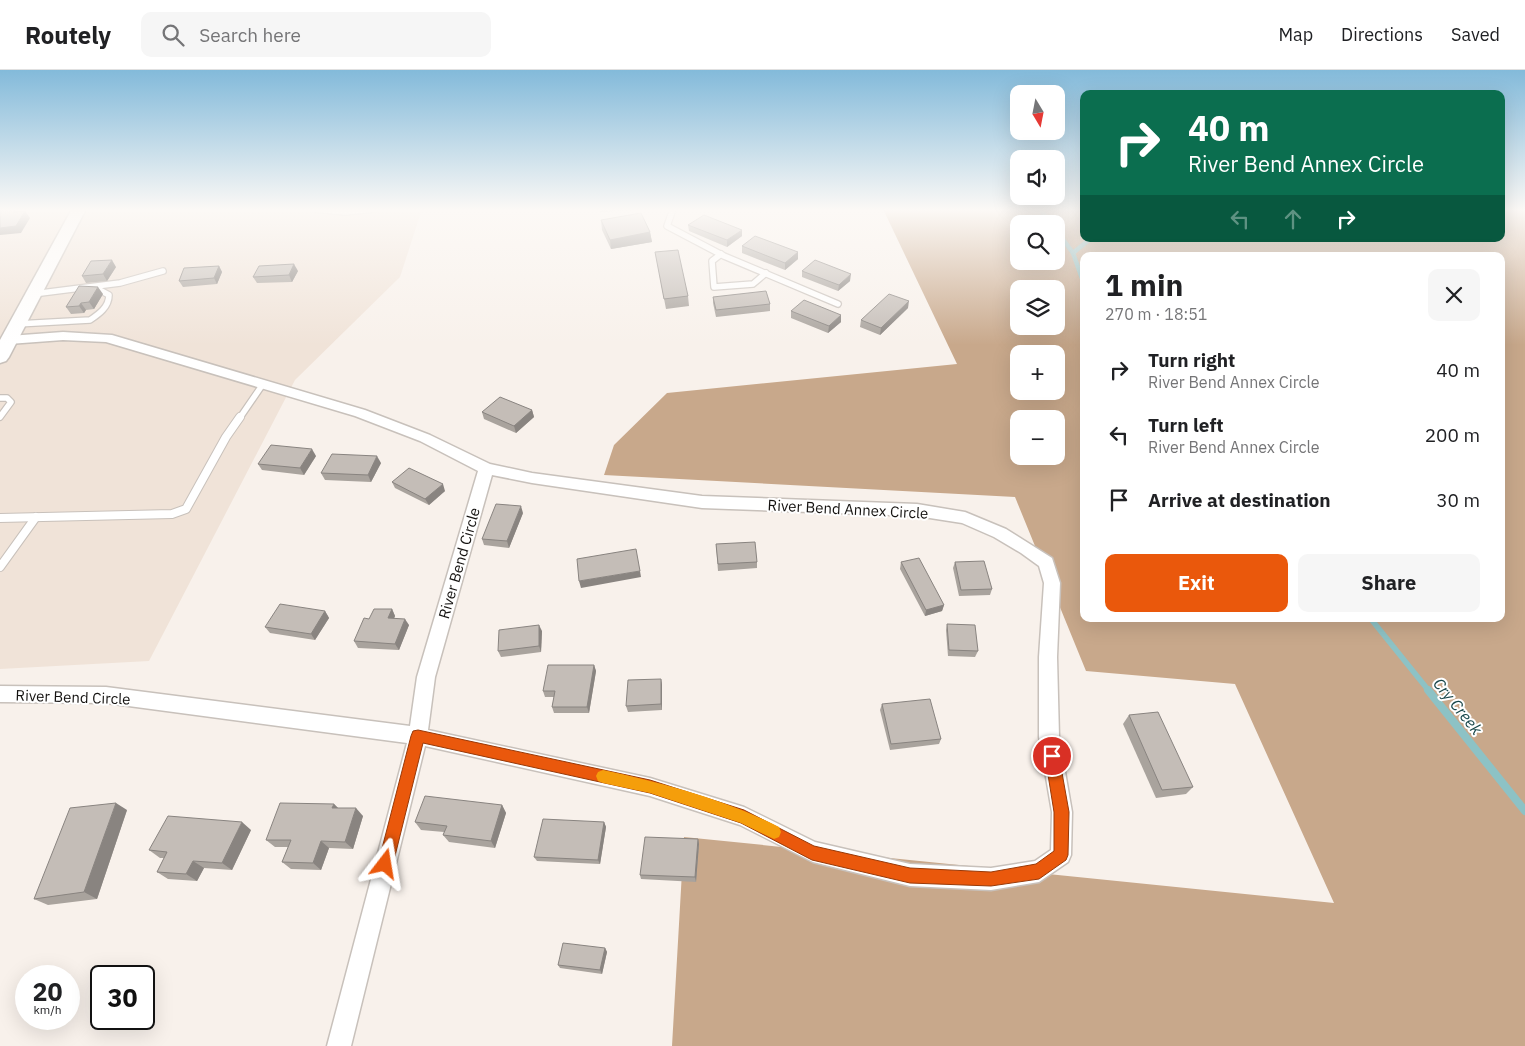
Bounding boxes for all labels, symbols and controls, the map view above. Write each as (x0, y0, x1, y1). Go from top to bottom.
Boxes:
search box (141, 12, 491, 57)
text: Routely (25, 19, 111, 51)
icon: search (159, 21, 187, 49)
text: Search here (199, 23, 301, 47)
text: Map (1278, 23, 1313, 46)
text: Directions (1341, 23, 1423, 46)
text: Saved (1451, 23, 1500, 46)
north arrow (1010, 85, 1065, 140)
map controls (1010, 85, 1065, 465)
text: 40 m (1188, 105, 1270, 151)
icon: right (1105, 110, 1170, 175)
text: River Bend Annex Circle (1188, 149, 1424, 178)
button: sound (1010, 150, 1065, 205)
icon: left (1226, 205, 1254, 233)
icon: ahead (1279, 205, 1307, 233)
icon: right (1332, 205, 1360, 233)
button: search (1010, 215, 1065, 270)
text: 1 min (1105, 265, 1183, 304)
button: close (1428, 269, 1480, 321)
button: layers (1010, 280, 1065, 335)
text: 270 m · 18:51 (1105, 304, 1207, 324)
button: + (1010, 345, 1065, 400)
text: Turn right (1148, 348, 1235, 372)
icon: right (1105, 356, 1133, 384)
text: 40 m (1436, 358, 1480, 382)
text: River Bend Annex Circle (1148, 372, 1320, 392)
button: − (1010, 410, 1065, 465)
text: Turn left (1148, 413, 1224, 437)
icon: left (1105, 421, 1133, 449)
text: 200 m (1425, 423, 1480, 447)
text: River Bend Annex Circle (1148, 437, 1320, 457)
icon: arrive (1105, 486, 1133, 514)
text: Arrive at destination (1148, 488, 1331, 512)
text: 30 m (1436, 488, 1480, 512)
street label: River Bend Annex Circle (767, 495, 929, 523)
street label: River Bend Circle (434, 505, 484, 621)
button: Exit (1105, 554, 1288, 612)
button: Share (1298, 554, 1480, 612)
water label: Cry Creek (1429, 674, 1487, 739)
street label: River Bend Circle (15, 685, 131, 709)
pin (1031, 735, 1073, 777)
icon: arrive (1038, 742, 1066, 770)
position arrow (358, 837, 410, 889)
speed limit sign: 30 (90, 965, 155, 1030)
text: 20 (32, 975, 63, 1008)
text: km/h (33, 1002, 62, 1017)

